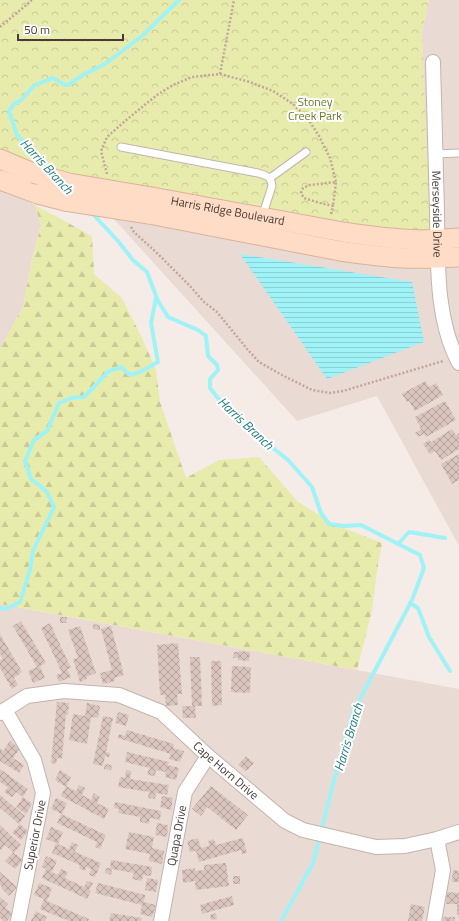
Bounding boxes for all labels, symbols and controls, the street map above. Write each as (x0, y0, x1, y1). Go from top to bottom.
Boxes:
scale bar (18, 16, 123, 42)
text: 50 m (24, 20, 50, 39)
park label: Stoney Creek Park (288, 92, 342, 125)
water label: Harris Branch (16, 134, 79, 199)
street label: Merseyside Drive (427, 170, 448, 258)
street label: Harris Ridge Boulevard (169, 191, 286, 230)
water label: Harris Branch (214, 392, 279, 455)
water label: Harris Branch (328, 700, 368, 773)
street label: Cape Horn Drive (189, 737, 263, 804)
street label: Superior Drive (18, 798, 51, 872)
street label: Quapa Drive (161, 803, 191, 867)

